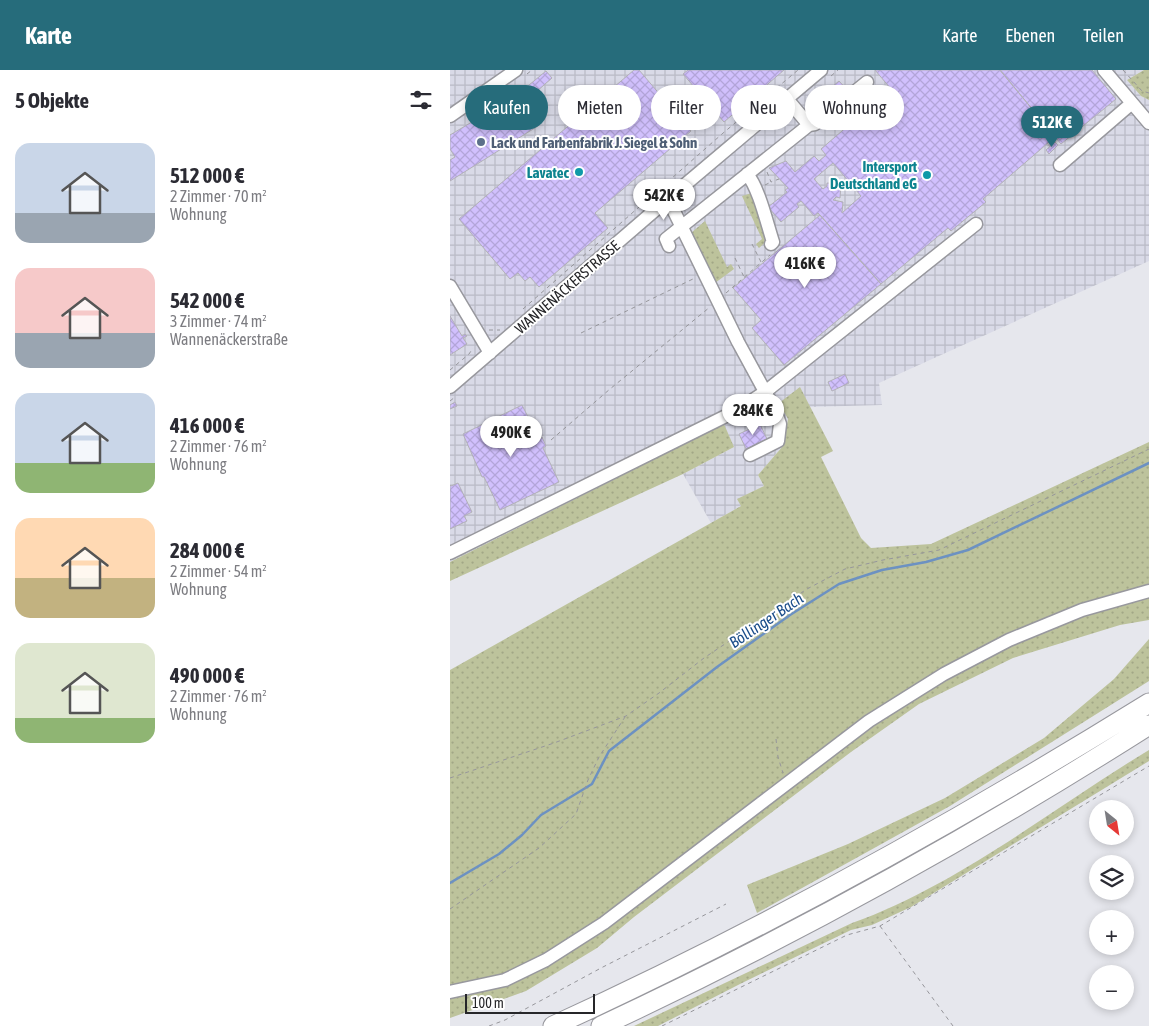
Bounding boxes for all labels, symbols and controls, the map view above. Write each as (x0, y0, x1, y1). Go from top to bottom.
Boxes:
text: Karte (25, 22, 72, 49)
text: Karte (942, 25, 977, 46)
text: Ebenen (1005, 25, 1055, 46)
text: Teilen (1083, 25, 1124, 46)
chip: Kaufen (465, 85, 548, 130)
chip: Mieten (558, 85, 641, 130)
chip: Filter (651, 85, 721, 130)
chip: Neu (731, 85, 795, 130)
chip: Wohnung (805, 85, 904, 130)
icon: filters (407, 86, 435, 114)
text: 5 Objekte (15, 88, 89, 112)
pin: 512K € (1011, 106, 1093, 148)
text: 512K € (1032, 113, 1072, 131)
place label: Lack und Farbenfabrik J. Siegel & Sohn (491, 134, 697, 151)
marker: Lack und Farbenfabrik J. Siegel & Sohn (475, 136, 487, 148)
place label: Intersport Deutschland eG (830, 158, 918, 192)
icon: home (55, 163, 115, 223)
text: 512 000 € (170, 163, 244, 187)
place label: Lavatec (527, 164, 569, 181)
marker: Lavatec (573, 166, 585, 178)
marker: Intersport Deutschland eG (921, 169, 933, 181)
pin: 542K € (623, 178, 705, 221)
text: 542K € (644, 186, 684, 204)
text: 2 Zimmer · 70 m² (170, 187, 267, 205)
text: Wohnung (170, 205, 227, 223)
street label: WANNENÄCKERSTRASSE (511, 237, 623, 337)
pin: 416K € (764, 246, 846, 289)
text: 416K € (785, 254, 825, 272)
icon: home (55, 288, 115, 348)
text: 542 000 € (170, 288, 244, 312)
text: 3 Zimmer · 74 m² (170, 312, 267, 330)
text: Wannenäckerstraße (170, 330, 288, 348)
pin: 284K € (712, 394, 794, 436)
text: 284K € (733, 401, 773, 419)
icon: home (55, 413, 115, 473)
text: 416 000 € (170, 413, 244, 437)
pin: 490K € (470, 416, 552, 458)
text: 490K € (491, 423, 531, 441)
text: 2 Zimmer · 76 m² (170, 437, 267, 455)
text: Wohnung (170, 455, 227, 473)
icon: home (55, 538, 115, 598)
text: 284 000 € (170, 538, 244, 562)
text: 2 Zimmer · 54 m² (170, 562, 267, 580)
text: Wohnung (170, 580, 227, 598)
water label: Böllinger Bach (726, 589, 807, 652)
icon: home (55, 663, 115, 723)
text: 490 000 € (170, 663, 244, 687)
text: 2 Zimmer · 76 m² (170, 687, 267, 705)
text: Wohnung (170, 705, 227, 723)
north arrow (1089, 800, 1134, 845)
map controls (1089, 800, 1134, 1010)
button: layers (1089, 855, 1134, 900)
button: + (1089, 910, 1134, 955)
button: − (1089, 965, 1134, 1010)
scale bar (465, 991, 595, 1014)
text: 100 m (472, 995, 504, 1011)

